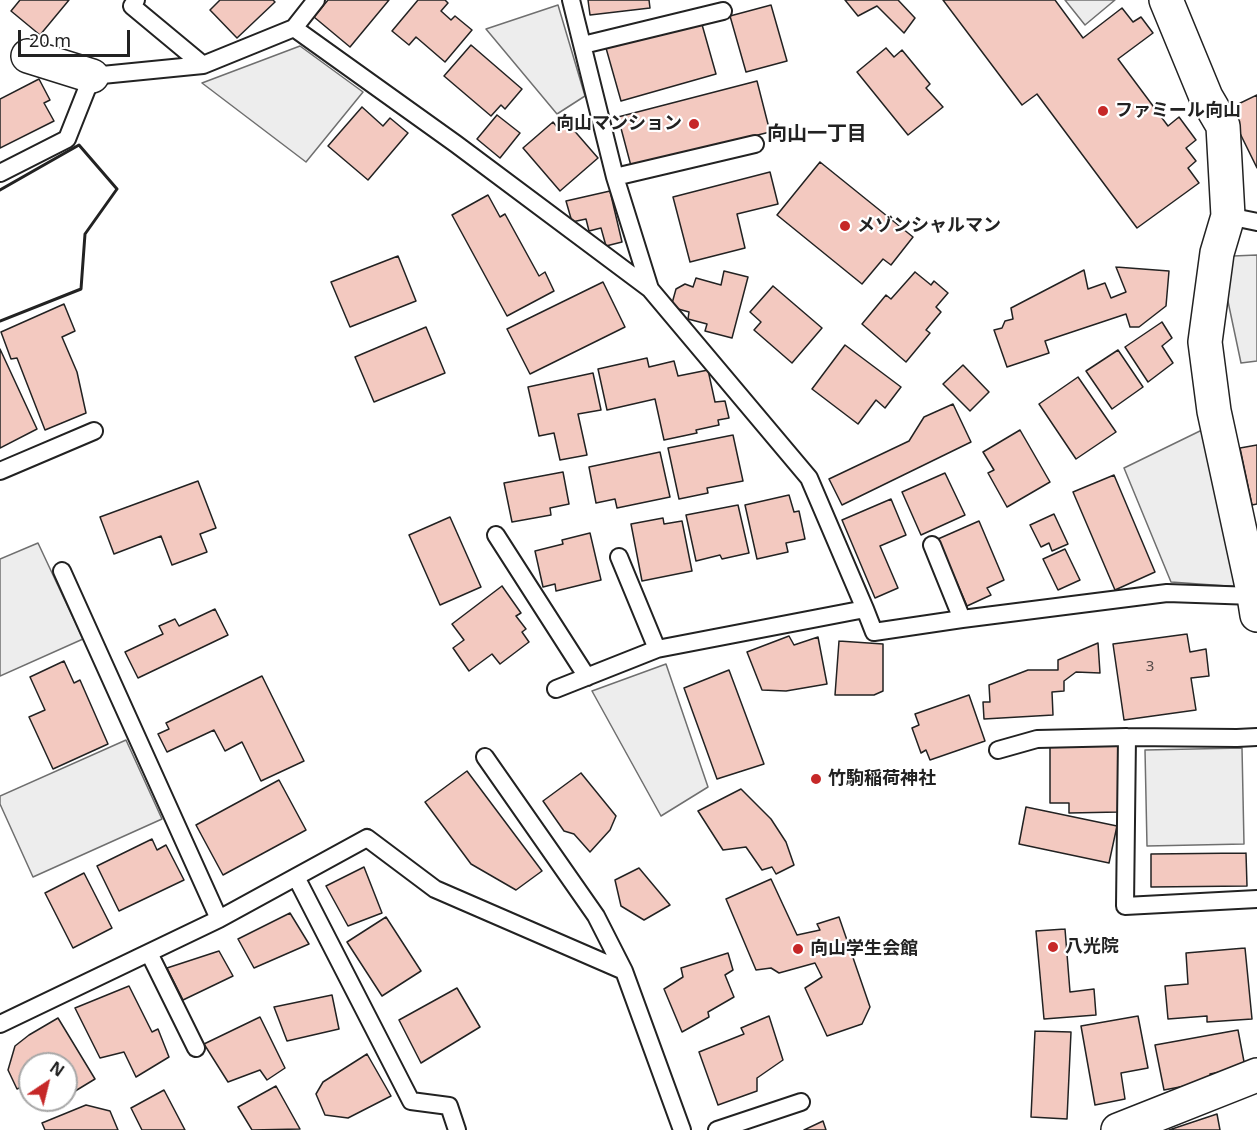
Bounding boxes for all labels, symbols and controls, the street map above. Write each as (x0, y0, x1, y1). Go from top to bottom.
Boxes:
scale bar (21, 18, 134, 56)
text: 20 m (29, 28, 71, 52)
place label: ファミール向山 (1115, 100, 1241, 122)
marker: ファミール向山 (1096, 104, 1110, 118)
place label: 向山マンション (556, 113, 682, 135)
marker: 向山マンション (687, 117, 701, 131)
district label: 向山一丁目 (767, 122, 867, 146)
place label: メゾンシャルマン (857, 215, 1001, 237)
marker: メゾンシャルマン (838, 219, 852, 233)
house number: 3 (1146, 658, 1154, 676)
place label: 竹駒稲荷神社 (828, 768, 936, 790)
marker: 竹駒稲荷神社 (809, 772, 823, 786)
place label: 八光院 (1065, 936, 1119, 958)
place label: 向山学生会館 (810, 938, 918, 960)
marker: 八光院 (1046, 940, 1060, 954)
marker: 向山学生会館 (791, 942, 805, 956)
north arrow (18, 1052, 78, 1112)
text: N (46, 1056, 69, 1082)

